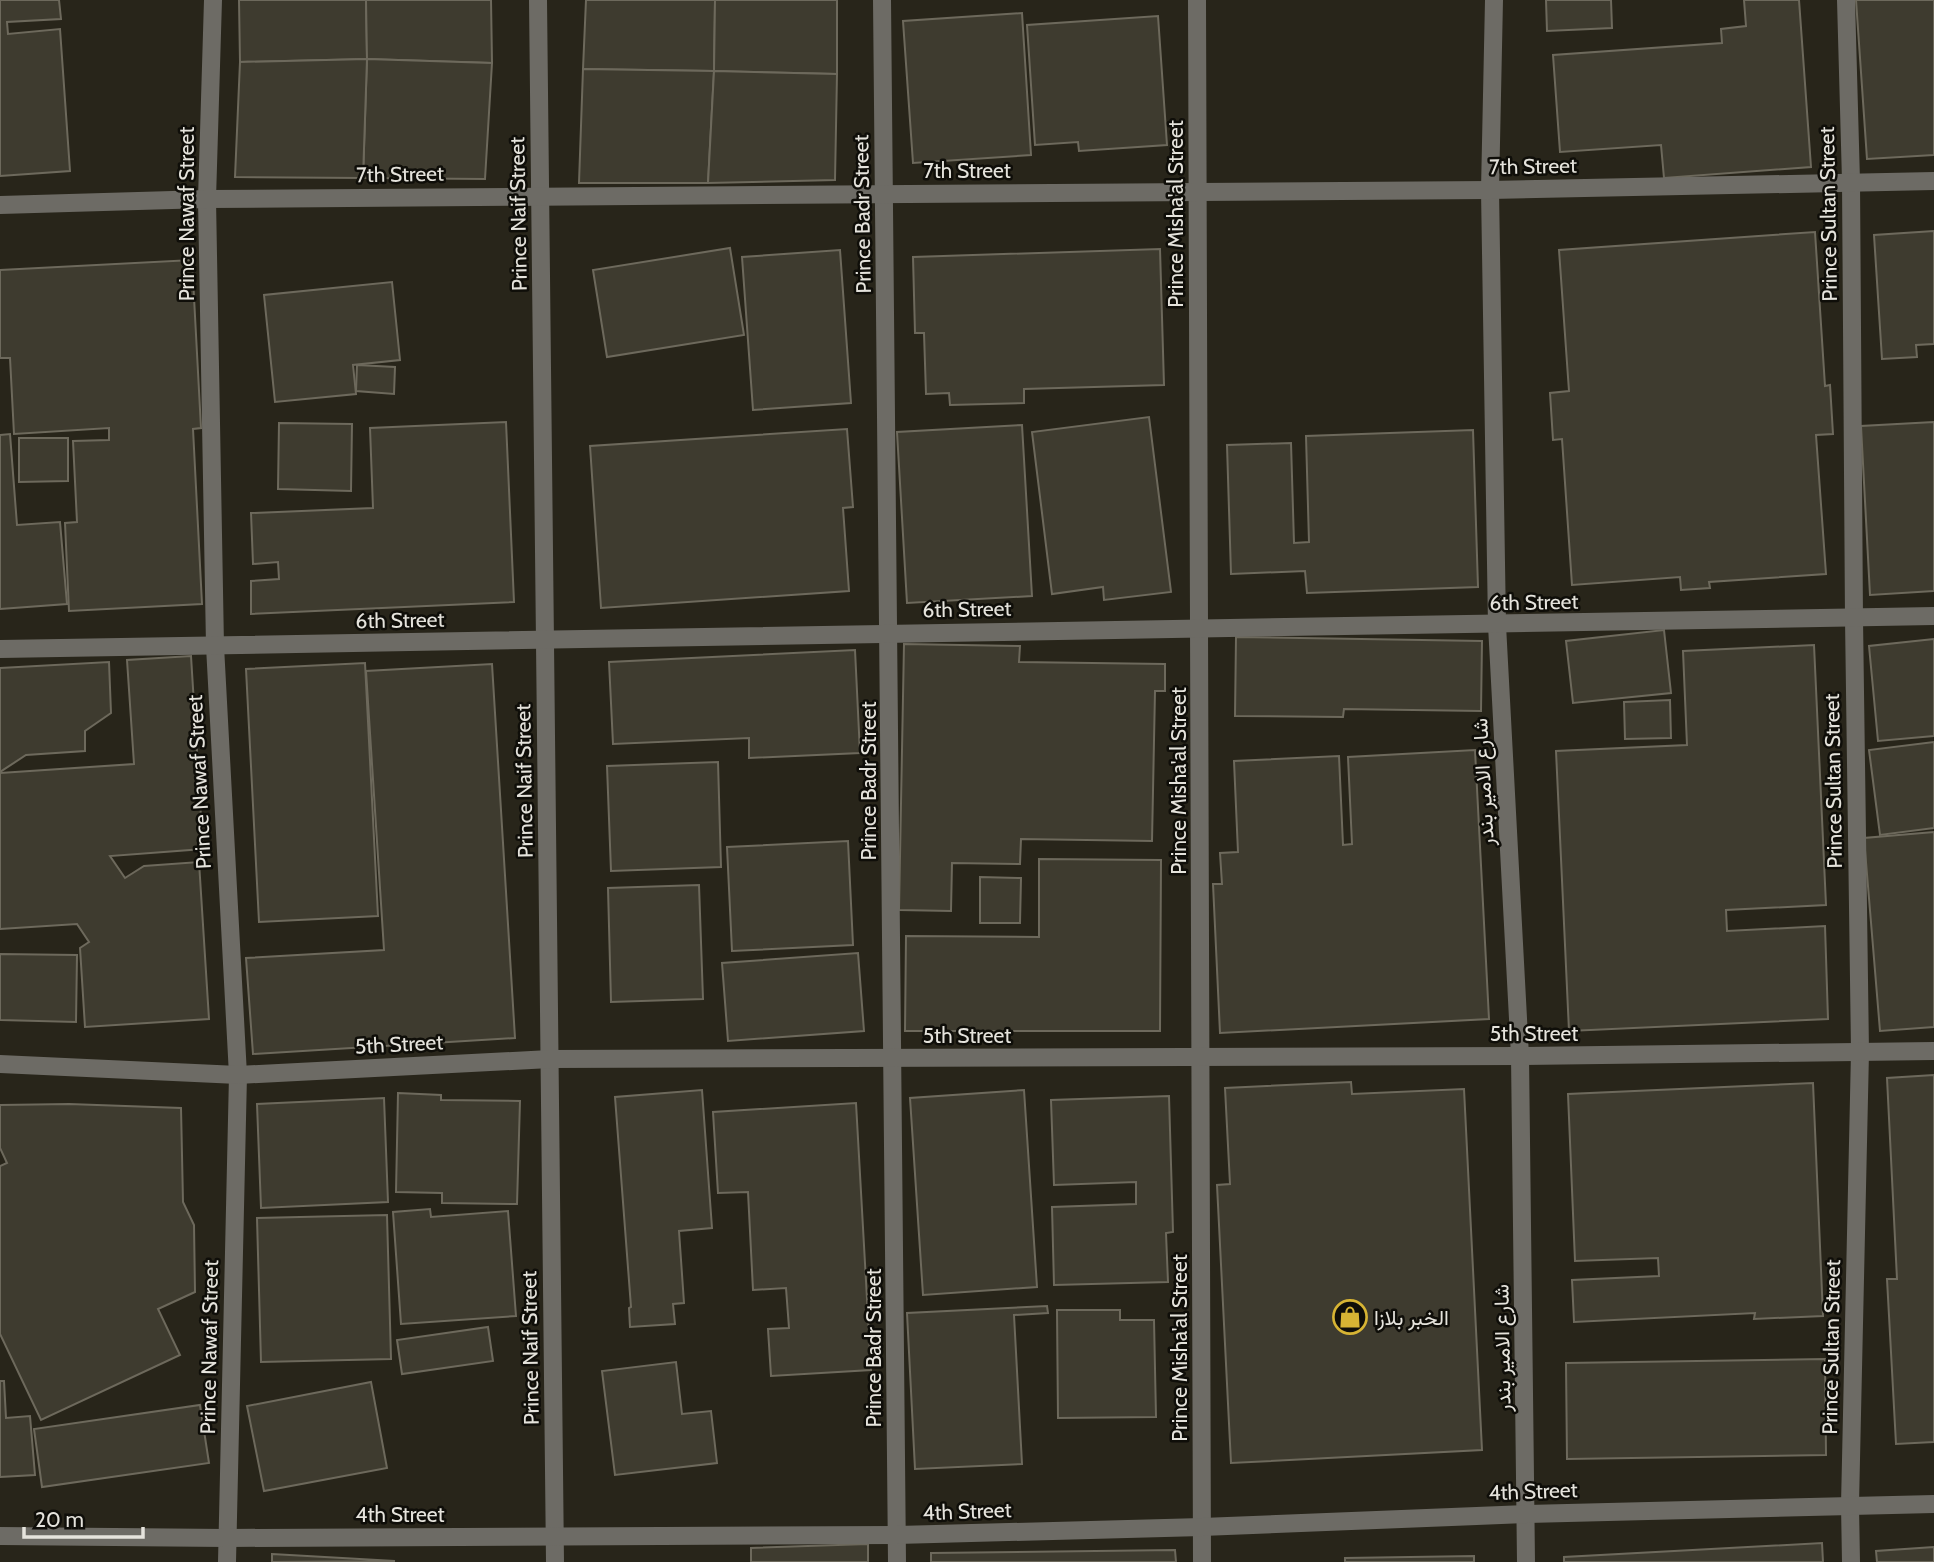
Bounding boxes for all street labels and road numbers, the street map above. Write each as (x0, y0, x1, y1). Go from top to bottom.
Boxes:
street label: Prince Misha'al Street (1163, 120, 1188, 308)
street label: Prince Sultan Street (1814, 126, 1842, 302)
street label: Prince Nawaf Street (174, 127, 199, 301)
street label: Prince Badr Street (848, 134, 876, 294)
street label: Prince Naif Street (504, 137, 532, 291)
street label: 7th Street (1489, 153, 1577, 179)
street label: 7th Street (923, 158, 1011, 183)
street label: 7th Street (356, 161, 444, 187)
street label: 6th Street (1489, 589, 1579, 615)
street label: 6th Street (922, 596, 1012, 622)
street label: 6th Street (355, 607, 445, 633)
street label: Prince Misha'al Street (1166, 687, 1191, 875)
street label: Prince Sultan Street (1819, 693, 1847, 869)
street label: Prince Nawaf Street (182, 694, 216, 870)
street label: Prince Badr Street (856, 701, 881, 861)
street label: Prince Naif Street (510, 704, 538, 858)
street label: شارع الامير بندر (1467, 717, 1501, 847)
street label: 5th Street (1490, 1021, 1578, 1046)
street label: 5th Street (923, 1023, 1011, 1048)
street label: 5th Street (354, 1029, 444, 1059)
street label: Prince Misha'al Street (1167, 1254, 1192, 1442)
street label: Prince Nawaf Street (195, 1259, 223, 1435)
street label: Prince Sultan Street (1817, 1259, 1845, 1435)
street label: Prince Badr Street (861, 1268, 886, 1428)
street label: Prince Naif Street (516, 1271, 544, 1425)
street label: شارع الامير بندر (1488, 1284, 1518, 1413)
street label: 4th Street (1488, 1477, 1578, 1505)
street label: 4th Street (922, 1497, 1012, 1525)
street label: 4th Street (355, 1502, 445, 1527)

